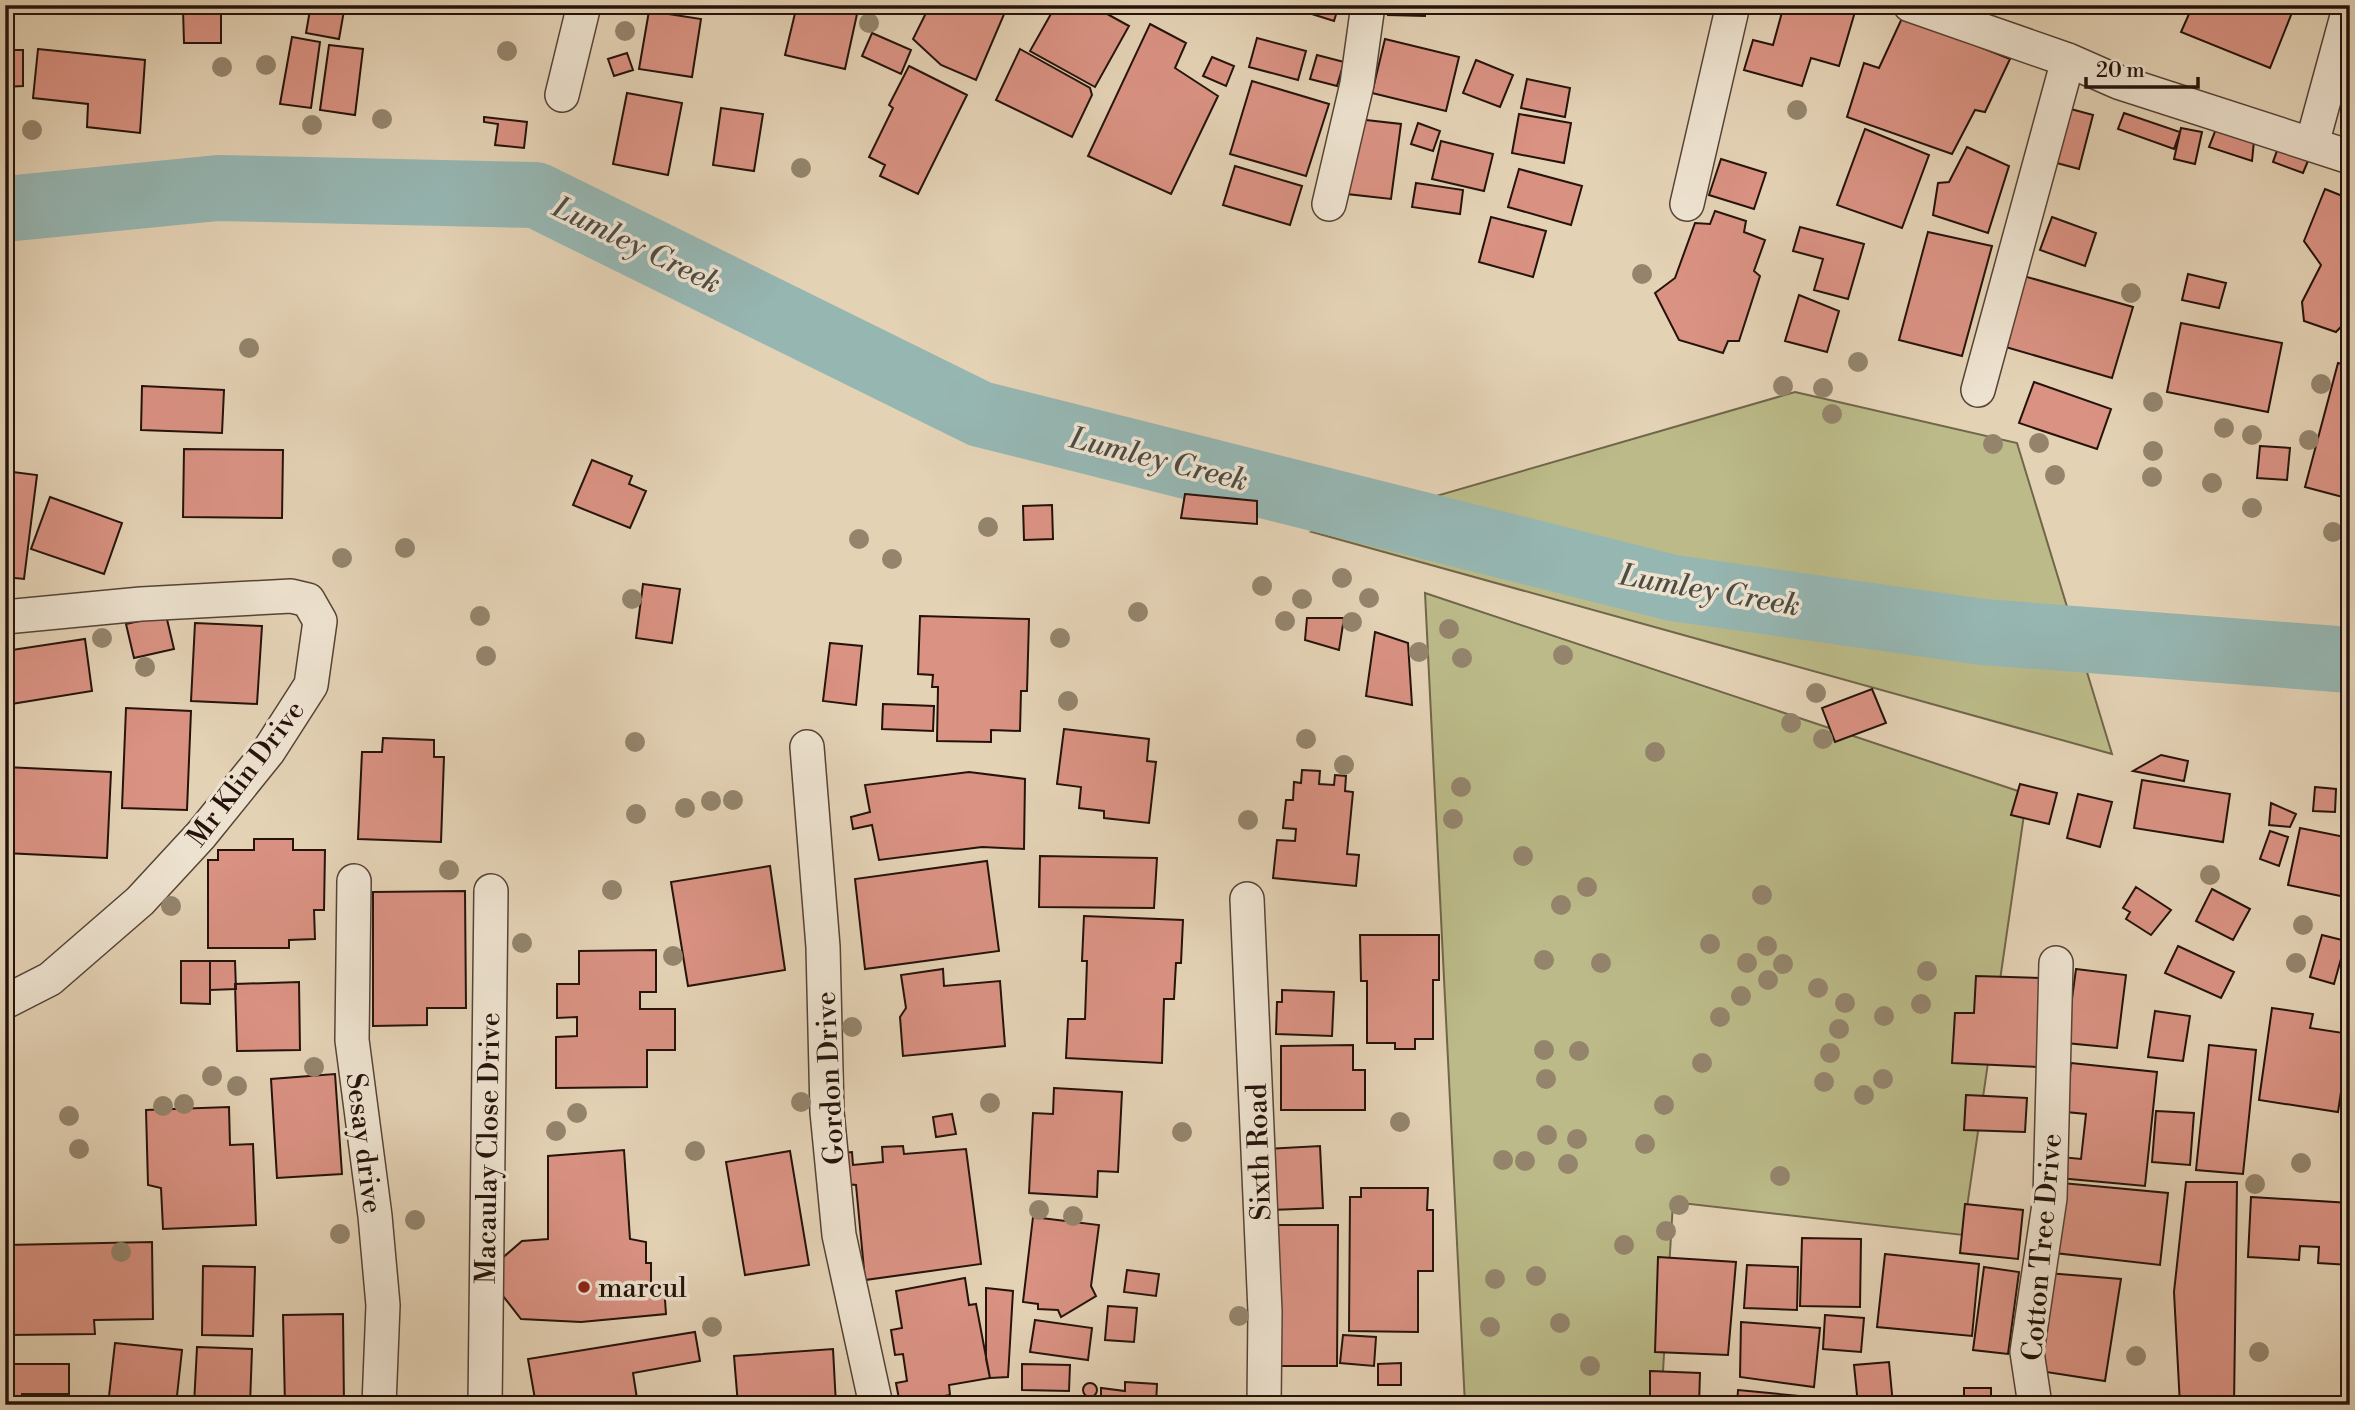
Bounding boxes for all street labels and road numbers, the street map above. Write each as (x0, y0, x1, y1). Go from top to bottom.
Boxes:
street label: Mr Klin Drive (180, 694, 313, 854)
street label: Gordon Drive (808, 990, 853, 1166)
street label: Macaulay Close Drive (469, 1012, 508, 1284)
street label: Sesay drive (338, 1071, 389, 1215)
street label: Sixth Road (1240, 1083, 1279, 1221)
street label: Cotton Tree Drive (2015, 1132, 2070, 1362)

